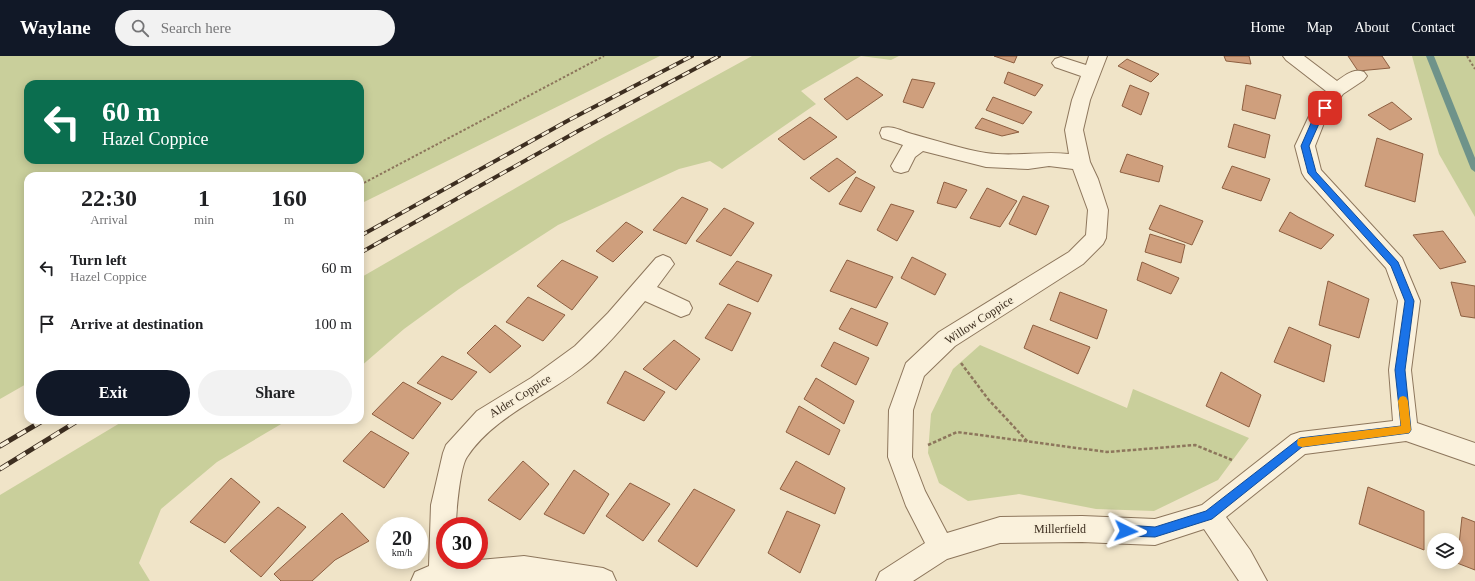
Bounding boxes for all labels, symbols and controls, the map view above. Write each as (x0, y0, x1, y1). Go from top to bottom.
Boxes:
search box (115, 10, 395, 46)
text: Waylane (20, 17, 91, 38)
icon: search (129, 17, 151, 39)
text: Search here (161, 20, 231, 36)
text: Home (1251, 20, 1285, 35)
text: Map (1307, 20, 1332, 35)
text: About (1354, 20, 1389, 35)
text: Contact (1411, 20, 1455, 35)
pin (1308, 91, 1342, 125)
icon: left (36, 96, 88, 148)
text: 60 m (102, 96, 160, 127)
icon: arrive (1314, 97, 1336, 119)
text: Hazel Coppice (102, 129, 208, 149)
text: 22:30 (81, 185, 137, 211)
text: 1 (198, 185, 210, 211)
text: 160 (271, 185, 307, 211)
text: Arrival (90, 212, 128, 227)
text: min (194, 212, 214, 227)
text: m (284, 212, 294, 227)
text: Turn left (70, 252, 127, 268)
icon: left (36, 257, 58, 279)
text: 60 m (322, 260, 352, 276)
text: Hazel Coppice (70, 269, 147, 284)
street label: Willow Coppice (942, 293, 1016, 347)
icon: arrive (36, 313, 58, 335)
text: Arrive at destination (70, 316, 203, 332)
text: 100 m (314, 316, 352, 332)
button: Exit (36, 370, 190, 416)
button: Share (198, 370, 352, 416)
street label: Alder Coppice (486, 371, 554, 421)
position arrow (1105, 510, 1147, 552)
speed limit sign: 30 (436, 517, 488, 569)
street label: Millerfield (1034, 522, 1086, 536)
text: 20 (392, 527, 412, 549)
map controls (1427, 533, 1463, 569)
button: layers (1427, 533, 1463, 569)
text: km/h (392, 547, 412, 558)

